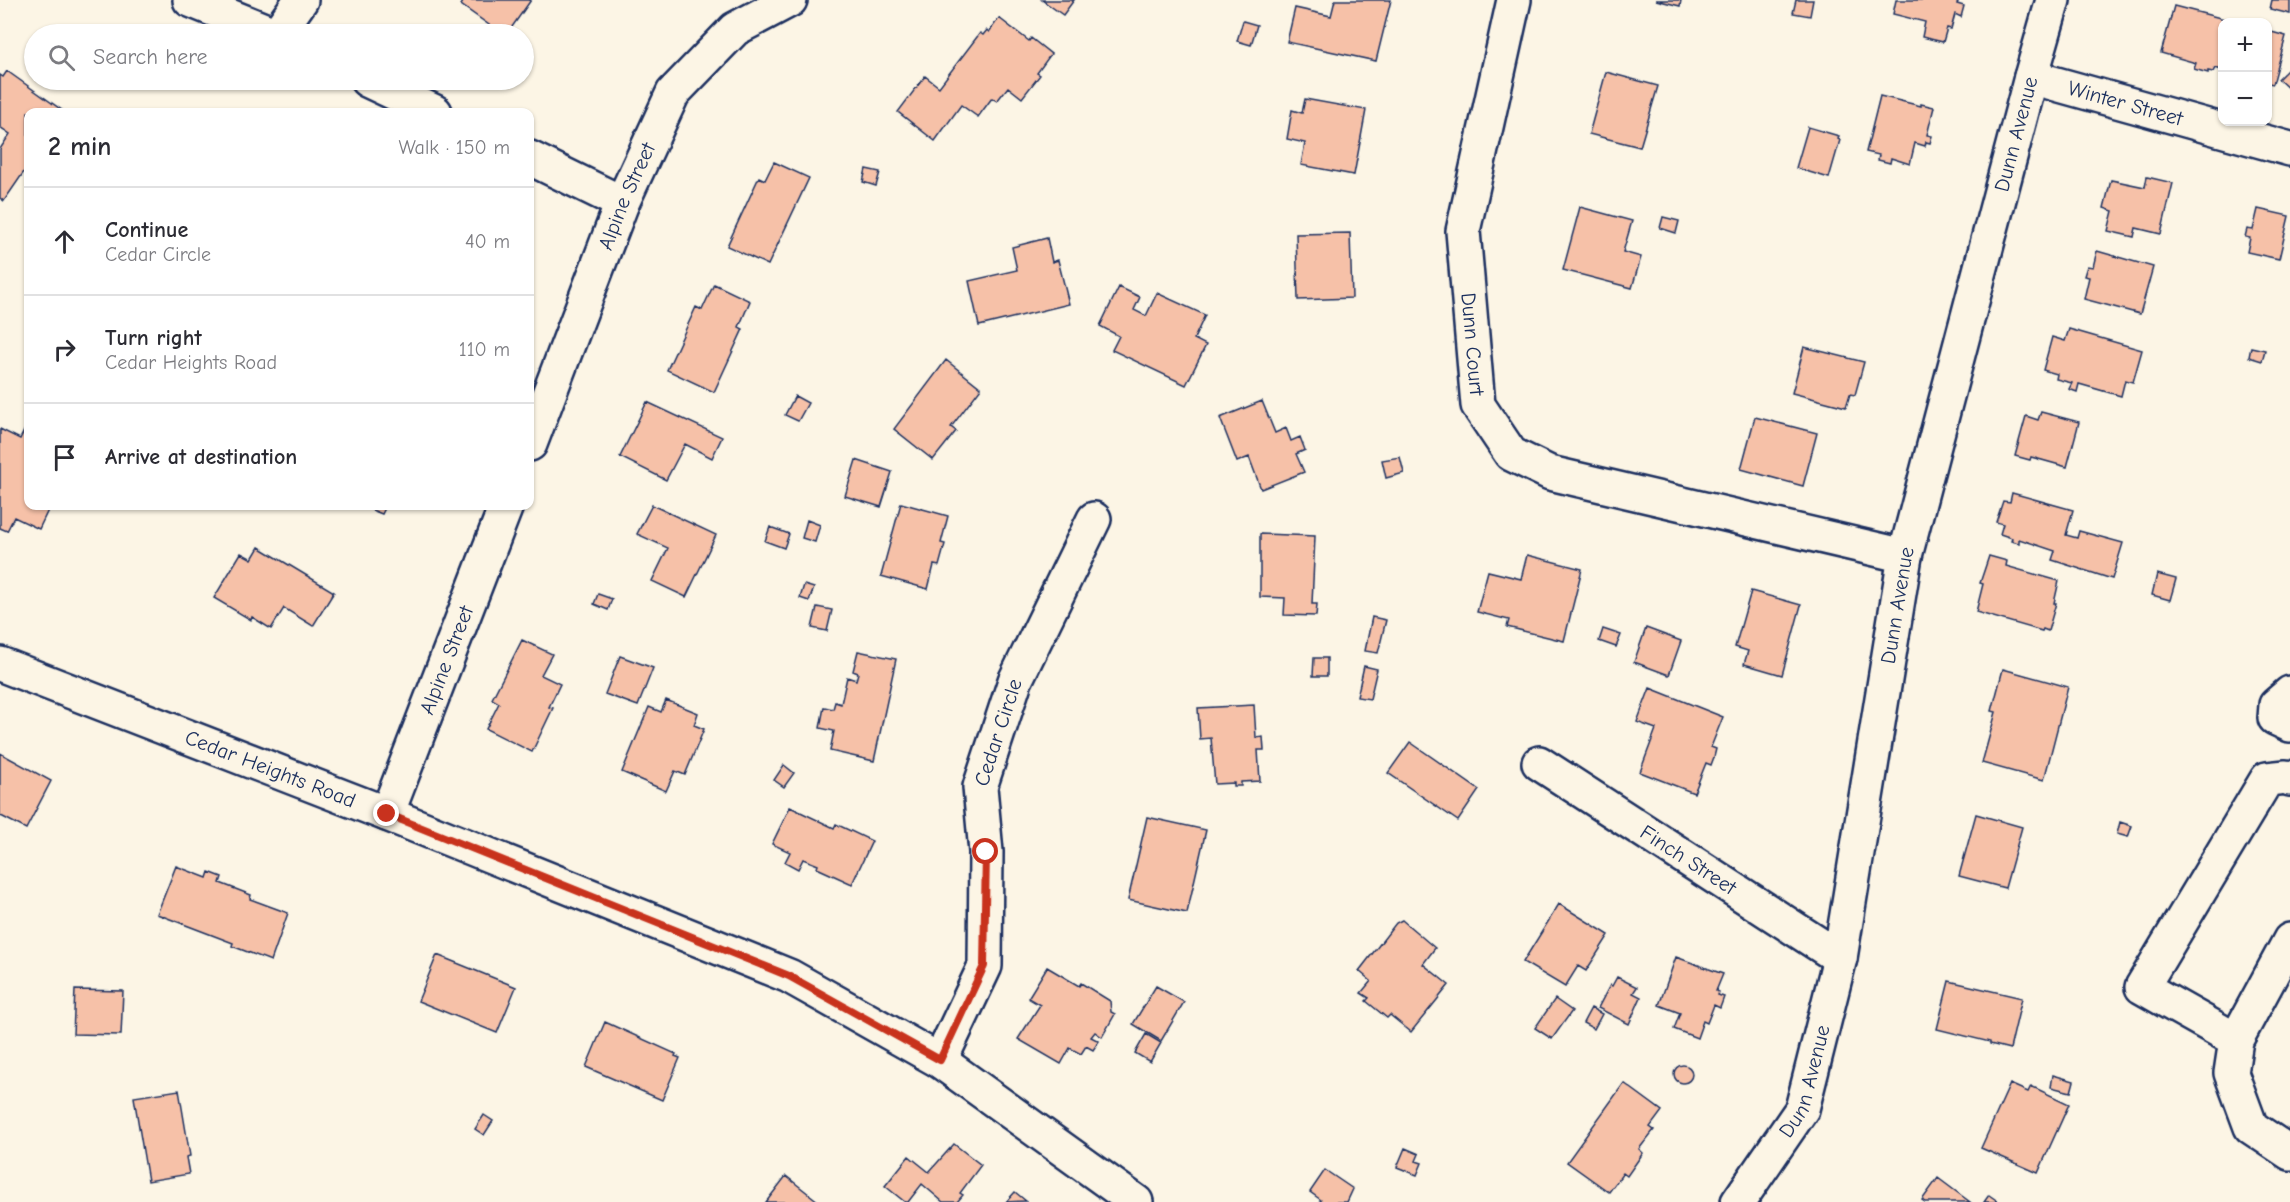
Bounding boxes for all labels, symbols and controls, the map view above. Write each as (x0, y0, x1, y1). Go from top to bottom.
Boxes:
map controls (2218, 18, 2272, 126)
button: + (2218, 18, 2272, 72)
search box (24, 24, 534, 90)
icon: search (45, 41, 78, 74)
text: Search here (93, 44, 208, 70)
button: − (2218, 72, 2272, 126)
street label: Dunn Avenue (1989, 74, 2043, 194)
street label: Winter Street (2065, 76, 2187, 131)
text: 2 min (48, 132, 111, 162)
text: Walk · 150 m (399, 136, 510, 159)
street label: Alpine Street (593, 138, 661, 253)
text: Continue (105, 217, 188, 243)
icon: ahead (48, 225, 81, 258)
text: 40 m (465, 230, 510, 253)
text: Cedar Circle (105, 243, 211, 266)
street label: Dunn Court (1456, 292, 1489, 398)
text: Turn right (105, 325, 202, 351)
icon: right (48, 333, 81, 366)
text: 110 m (459, 338, 510, 361)
text: Cedar Heights Road (105, 351, 277, 374)
icon: arrive (48, 441, 81, 474)
text: Arrive at destination (105, 444, 297, 470)
street label: Dunn Avenue (1876, 544, 1919, 665)
street label: Alpine Street (415, 601, 479, 718)
street label: Cedar Circle (969, 676, 1027, 789)
street label: Cedar Heights Road (182, 725, 359, 813)
route end (373, 800, 399, 826)
street label: Finch Street (1636, 820, 1742, 900)
route start (972, 838, 998, 864)
street label: Dunn Avenue (1774, 1022, 1835, 1142)

